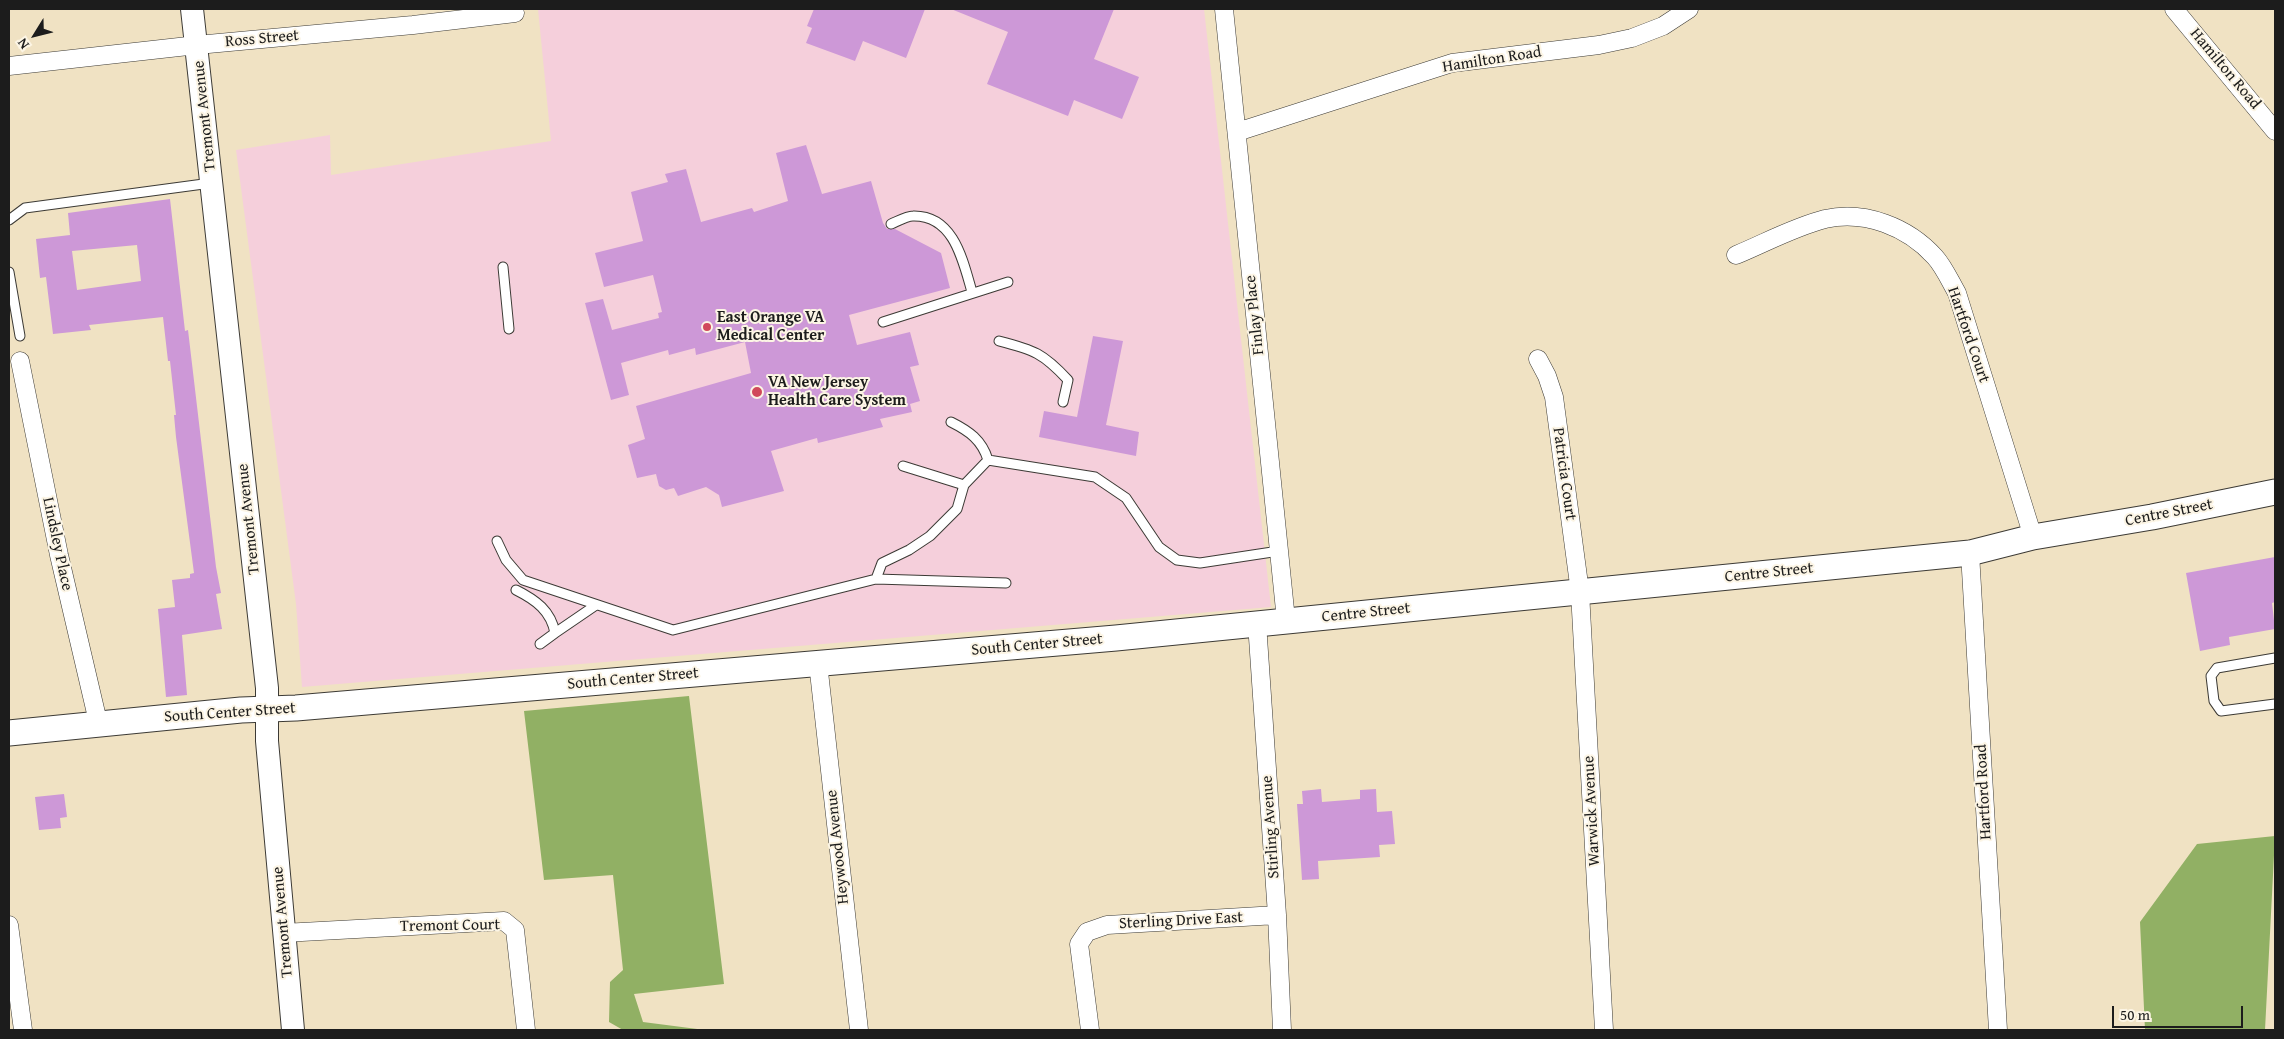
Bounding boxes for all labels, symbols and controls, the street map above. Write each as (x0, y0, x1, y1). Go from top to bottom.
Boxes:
north arrow (10, 10, 60, 60)
street label: Hamilton Road (2185, 25, 2265, 113)
street label: Ross Street (224, 26, 300, 52)
text: N (12, 34, 34, 53)
street label: Hamilton Road (1441, 43, 1543, 77)
street label: Tremont Avenue (190, 60, 220, 172)
street label: Finlay Place (1241, 274, 1269, 356)
street label: Hartford Court (1943, 285, 1993, 385)
place label: East Orange VA Medical Center (717, 308, 824, 346)
marker: East Orange VA Medical Center (701, 321, 713, 333)
place label: VA New Jersey Health Care System (768, 373, 906, 411)
marker: VA New Jersey Health Care System (750, 385, 764, 399)
street label: Patricia Court (1548, 426, 1580, 522)
street label: Tremont Avenue (234, 463, 264, 575)
street label: Centre Street (2124, 495, 2214, 531)
street label: Lindsley Place (38, 496, 76, 592)
street label: Centre Street (1724, 559, 1814, 587)
street label: Centre Street (1321, 599, 1411, 627)
street label: South Center Street (971, 630, 1103, 660)
street label: South Center Street (567, 664, 699, 694)
street label: South Center Street (164, 699, 296, 727)
street label: Hartford Road (1972, 744, 1996, 840)
street label: Warwick Avenue (1580, 755, 1604, 867)
street label: Stirling Avenue (1258, 775, 1284, 879)
street label: Heywood Avenue (822, 789, 854, 905)
street label: Tremont Avenue (269, 866, 297, 978)
street label: Sterling Drive East (1119, 908, 1243, 934)
street label: Tremont Court (400, 916, 500, 936)
scale bar (2114, 996, 2245, 1028)
text: 50 m (2120, 1004, 2150, 1025)

